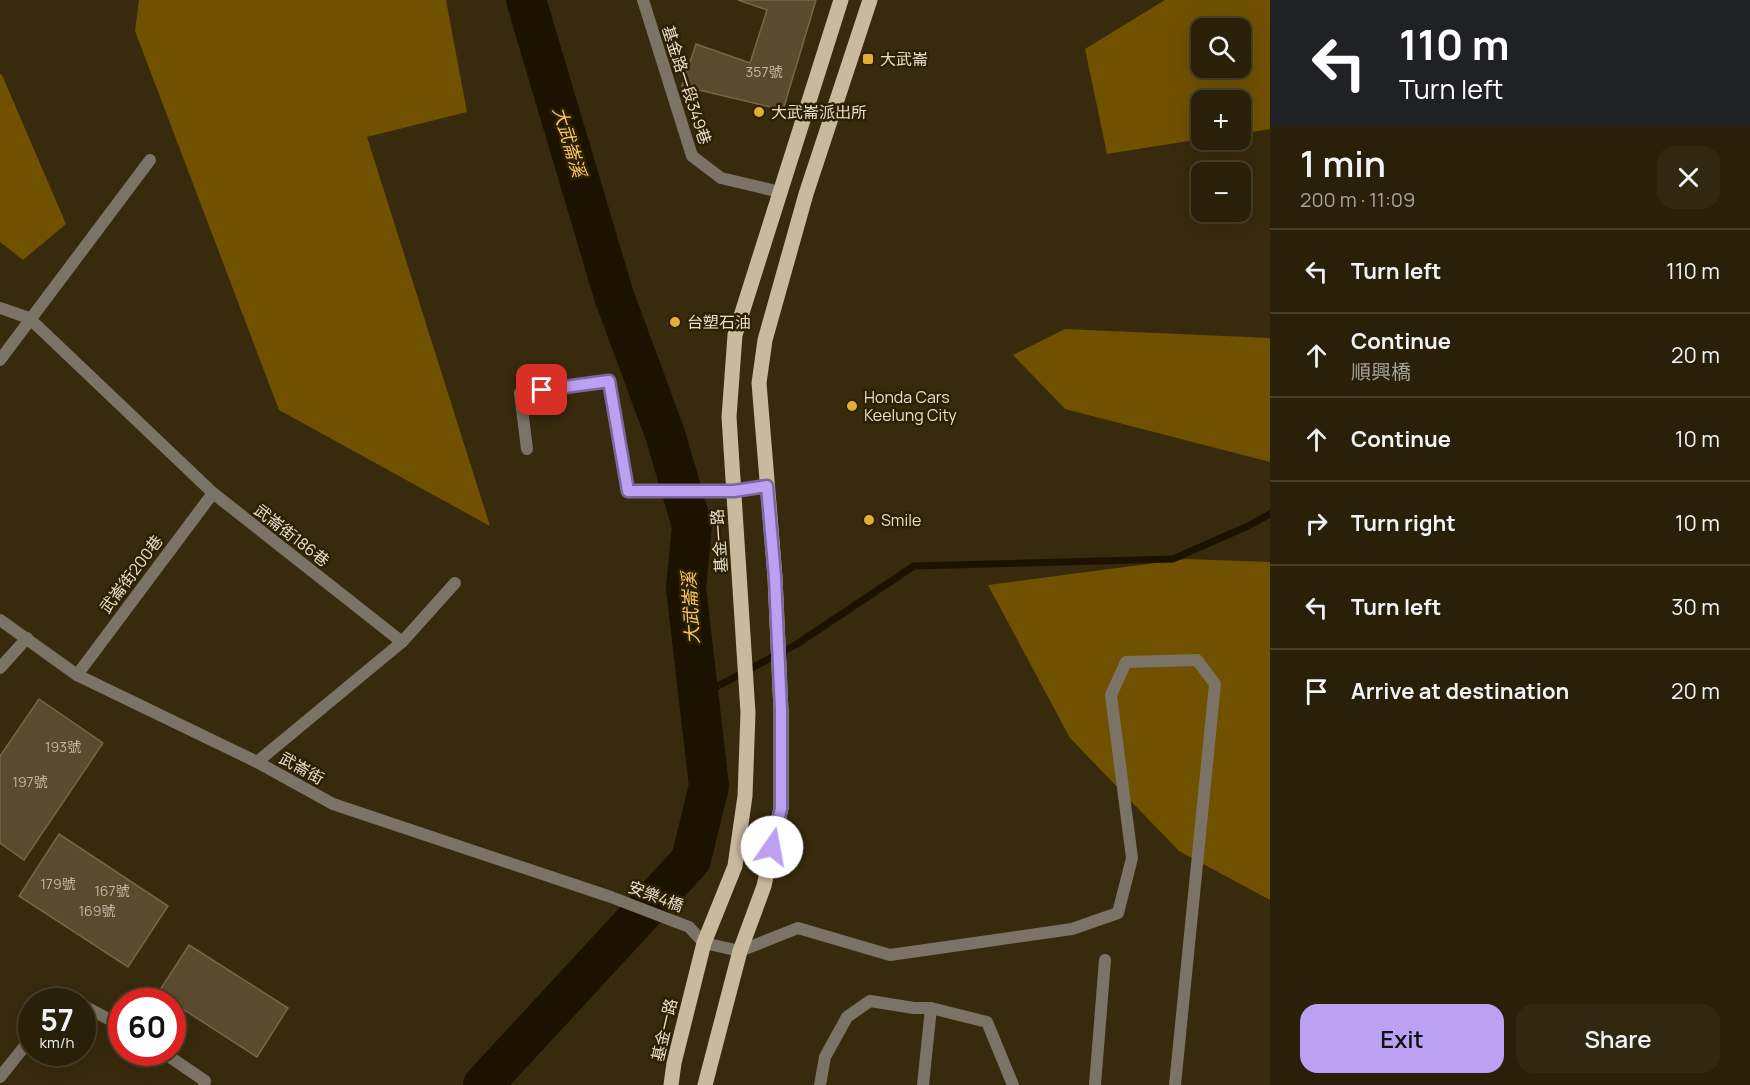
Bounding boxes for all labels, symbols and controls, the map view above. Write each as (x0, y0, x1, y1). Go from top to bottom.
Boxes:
text: 110 m (1399, 15, 1510, 73)
map controls (1191, 18, 1251, 222)
button: search (1191, 18, 1251, 78)
street label: 基金路一段349巷 (657, 23, 717, 147)
icon: left (1300, 24, 1378, 102)
place label: 大武崙 (880, 48, 928, 70)
marker: 大武崙 (861, 52, 875, 66)
house number: 357號 (746, 62, 782, 81)
text: Turn left (1399, 70, 1503, 107)
button: + (1191, 90, 1251, 150)
place label: 大武崙派出所 (771, 101, 867, 123)
water label: 大武崙溪 (548, 104, 593, 183)
marker: 大武崙派出所 (752, 105, 766, 119)
text: 1 min (1300, 139, 1386, 188)
button: close (1657, 146, 1720, 209)
button: − (1191, 162, 1251, 222)
text: 200 m · 11:09 (1300, 186, 1415, 213)
icon: left (1300, 255, 1333, 288)
text: Turn left (1351, 256, 1441, 286)
text: 110 m (1666, 256, 1720, 286)
place label: 台塑石油 (687, 311, 751, 333)
marker: 台塑石油 (668, 315, 682, 329)
text: Continue (1351, 326, 1451, 356)
icon: ahead (1300, 339, 1333, 372)
text: 20 m (1671, 340, 1720, 370)
text: 順興橋 (1351, 358, 1411, 385)
pin (516, 364, 567, 415)
icon: arrive (525, 373, 558, 406)
place label: Honda Cars Keelung City (864, 386, 957, 426)
marker: Honda Cars Keelung City (845, 399, 859, 413)
icon: ahead (1300, 423, 1333, 456)
text: Continue (1351, 424, 1451, 454)
text: 10 m (1675, 424, 1720, 454)
street label: 武崙街186巷 (250, 499, 334, 571)
icon: right (1300, 507, 1333, 540)
street label: 基金一路 (706, 508, 732, 574)
text: Turn right (1351, 508, 1456, 538)
text: 10 m (1675, 508, 1720, 538)
place label: Smile (881, 509, 921, 531)
marker: Smile (862, 513, 876, 527)
street label: 武崙街200巷 (94, 530, 168, 618)
water label: 大武崙溪 (676, 568, 704, 645)
icon: left (1300, 591, 1333, 624)
text: Turn left (1351, 592, 1441, 622)
text: 30 m (1671, 592, 1720, 622)
icon: arrive (1300, 675, 1333, 708)
text: Arrive at destination (1351, 676, 1569, 706)
text: 20 m (1671, 676, 1720, 706)
house number: 193號 (45, 737, 81, 756)
street label: 武崙街 (276, 747, 328, 789)
house number: 197號 (13, 772, 48, 791)
position arrow (740, 815, 804, 879)
house number: 179號 (40, 874, 76, 893)
street label: 安樂4橋 (625, 875, 687, 917)
house number: 167號 (94, 881, 130, 900)
house number: 169號 (79, 901, 115, 920)
speed limit sign: 60 (108, 988, 186, 1066)
street label: 基金一路 (646, 996, 682, 1064)
text: 57 (40, 999, 74, 1040)
button: Exit (1300, 1004, 1504, 1073)
button: Share (1516, 1004, 1720, 1073)
text: km/h (40, 1032, 74, 1053)

